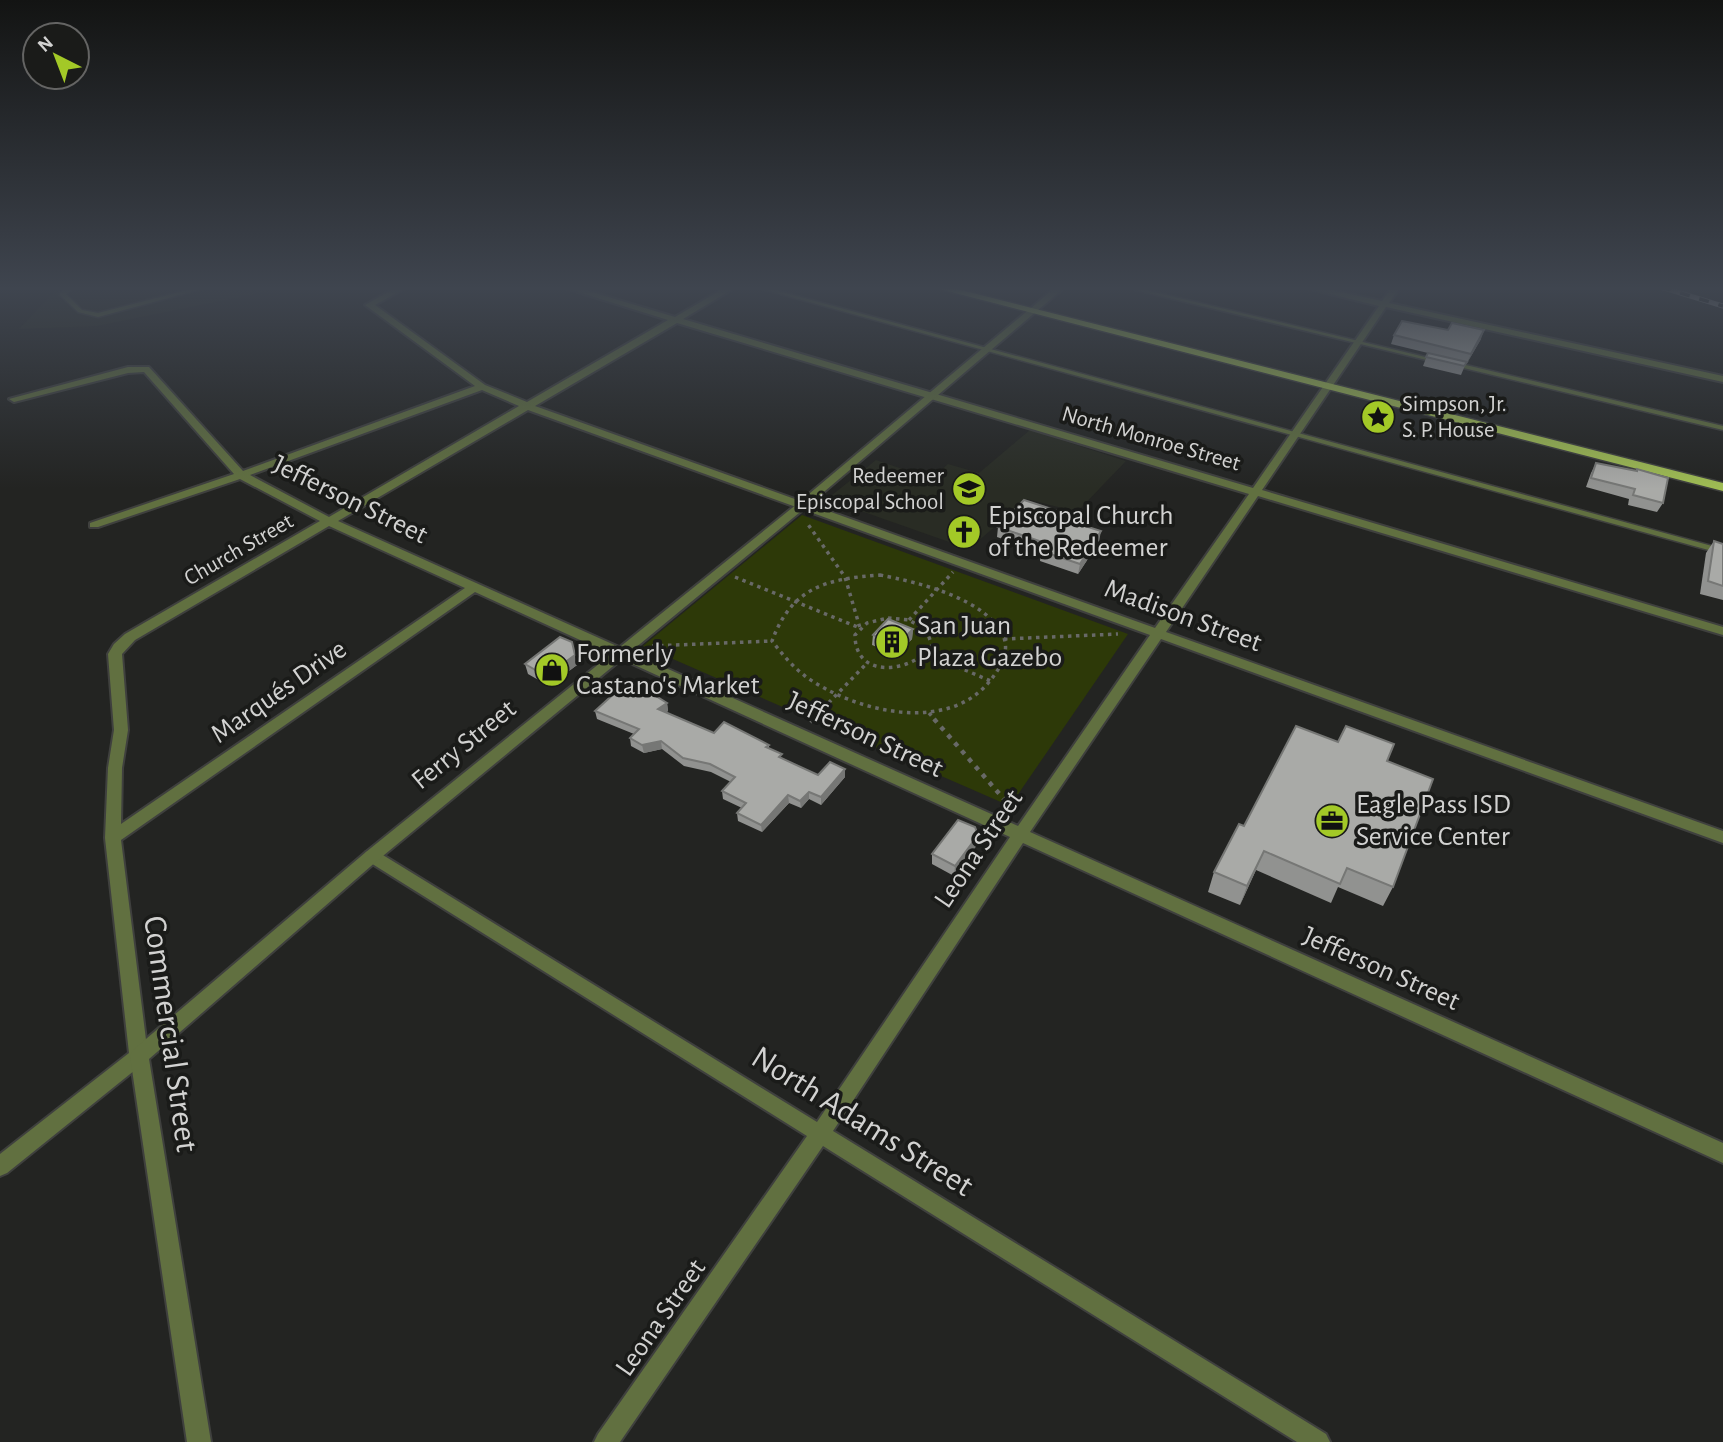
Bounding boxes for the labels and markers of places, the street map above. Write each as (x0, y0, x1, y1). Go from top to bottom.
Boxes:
place label: Simpson, Jr. S. P. House (1402, 393, 1507, 442)
place icon: Simpson, Jr. S. P. House (1359, 398, 1397, 436)
place label: Redeemer Episcopal School (796, 465, 945, 514)
school or university icon: Redeemer Episcopal School (950, 470, 988, 508)
place label: Episcopal Church of the Redeemer (988, 502, 1174, 562)
church icon: Episcopal Church of the Redeemer (945, 513, 983, 551)
place label: San Juan Plaza Gazebo (917, 612, 1062, 672)
building icon: San Juan Plaza Gazebo (873, 623, 911, 661)
place label: Formerly Castano's Market (576, 640, 759, 700)
shop icon: Formerly Castano's Market (533, 651, 571, 689)
place label: Eagle Pass ISD Service Center (1356, 791, 1511, 851)
office icon: Eagle Pass ISD Service Center (1313, 802, 1351, 840)

